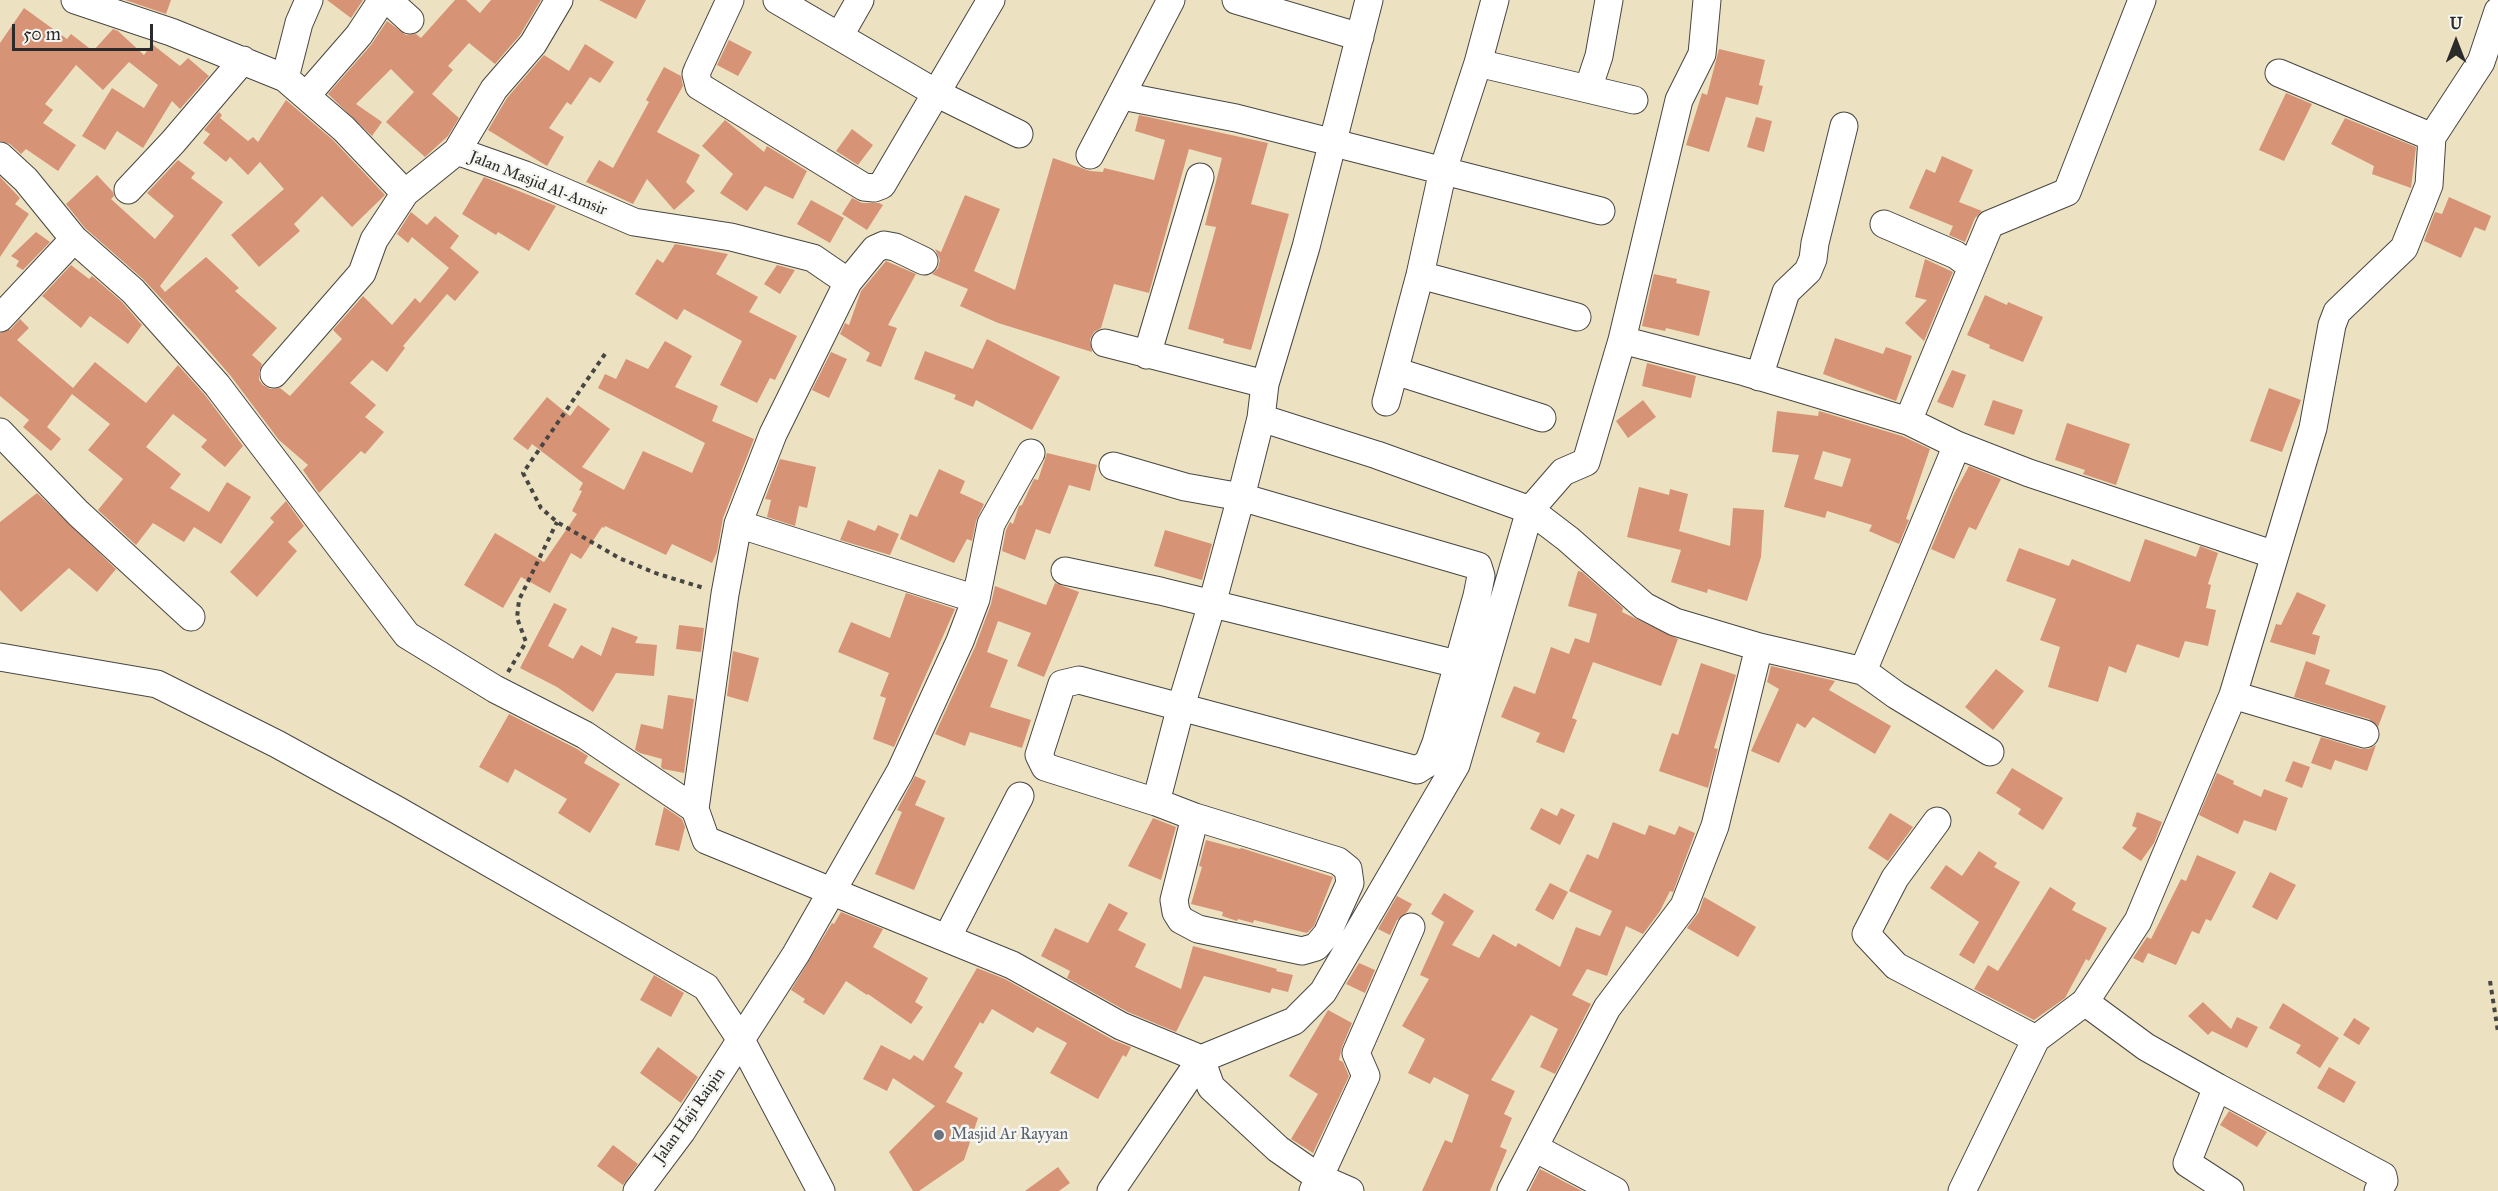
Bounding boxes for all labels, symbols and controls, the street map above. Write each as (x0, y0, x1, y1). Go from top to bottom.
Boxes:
scale bar (15, 12, 156, 50)
north arrow (2426, 12, 2486, 72)
text: U (2450, 14, 2462, 33)
text: 50 m (23, 23, 61, 45)
street label: Jalan Masjid Al-Amsir (466, 148, 610, 220)
street label: Jalan Haji Raipin (650, 1065, 730, 1167)
place label: Masjid Ar Rayyan (951, 1125, 1068, 1145)
marker: Masjid Ar Rayyan (932, 1128, 946, 1142)

